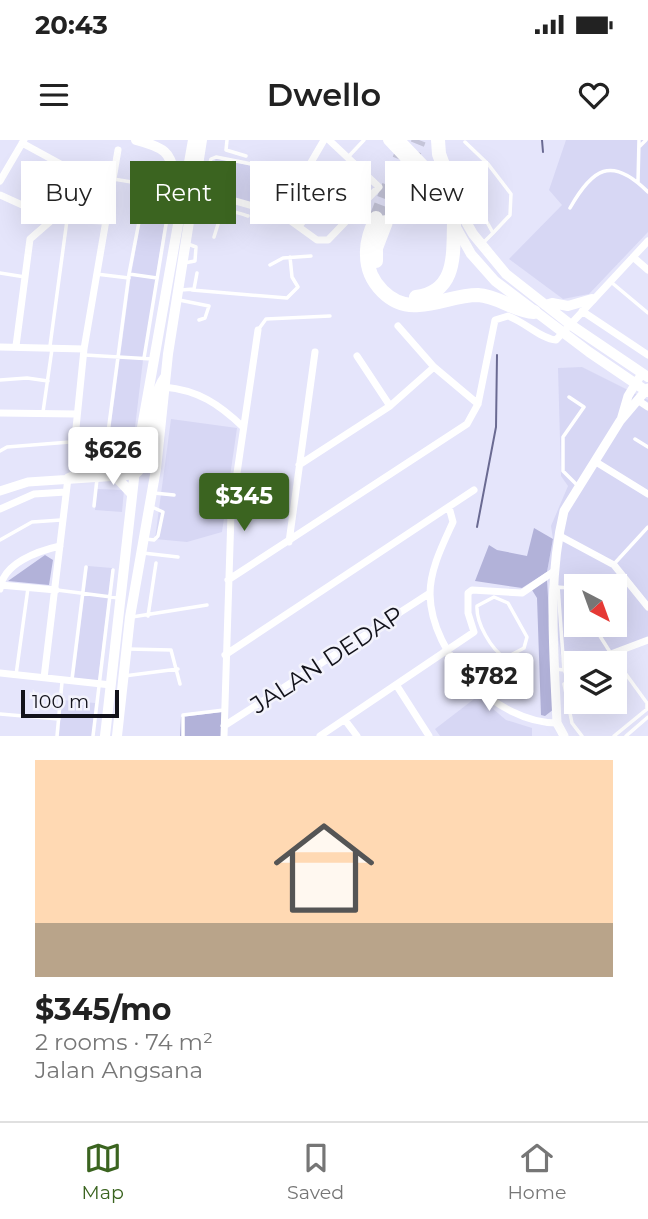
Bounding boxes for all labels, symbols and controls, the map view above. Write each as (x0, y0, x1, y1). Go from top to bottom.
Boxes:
text: 20:43 (35, 9, 108, 41)
text: Dwello (267, 75, 381, 114)
icon: menu (35, 76, 73, 114)
icon: heart (575, 76, 613, 114)
chip: Buy (21, 161, 116, 224)
chip: Rent (130, 161, 236, 224)
chip: Filters (250, 161, 371, 224)
chip: New (385, 161, 488, 224)
pin: $626 (72, 428, 154, 487)
text: $626 (84, 436, 142, 464)
pin: $345 (203, 474, 285, 533)
text: $345 (215, 482, 273, 510)
north arrow (564, 574, 626, 637)
map controls (564, 574, 627, 714)
street label: JALAN DEDAP (244, 600, 408, 720)
button: layers (564, 651, 627, 714)
pin: $782 (448, 654, 530, 713)
text: $782 (460, 662, 518, 690)
scale bar (21, 687, 119, 719)
text: 100 m (32, 690, 89, 713)
icon: home (261, 805, 387, 931)
text: $345/mo (35, 991, 171, 1028)
text: 2 rooms · 74 m² (35, 1028, 213, 1056)
text: Jalan Angsana (35, 1056, 203, 1084)
tab: Map (82, 1139, 124, 1204)
tab: Saved (287, 1139, 344, 1204)
tab: Home (507, 1139, 566, 1204)

